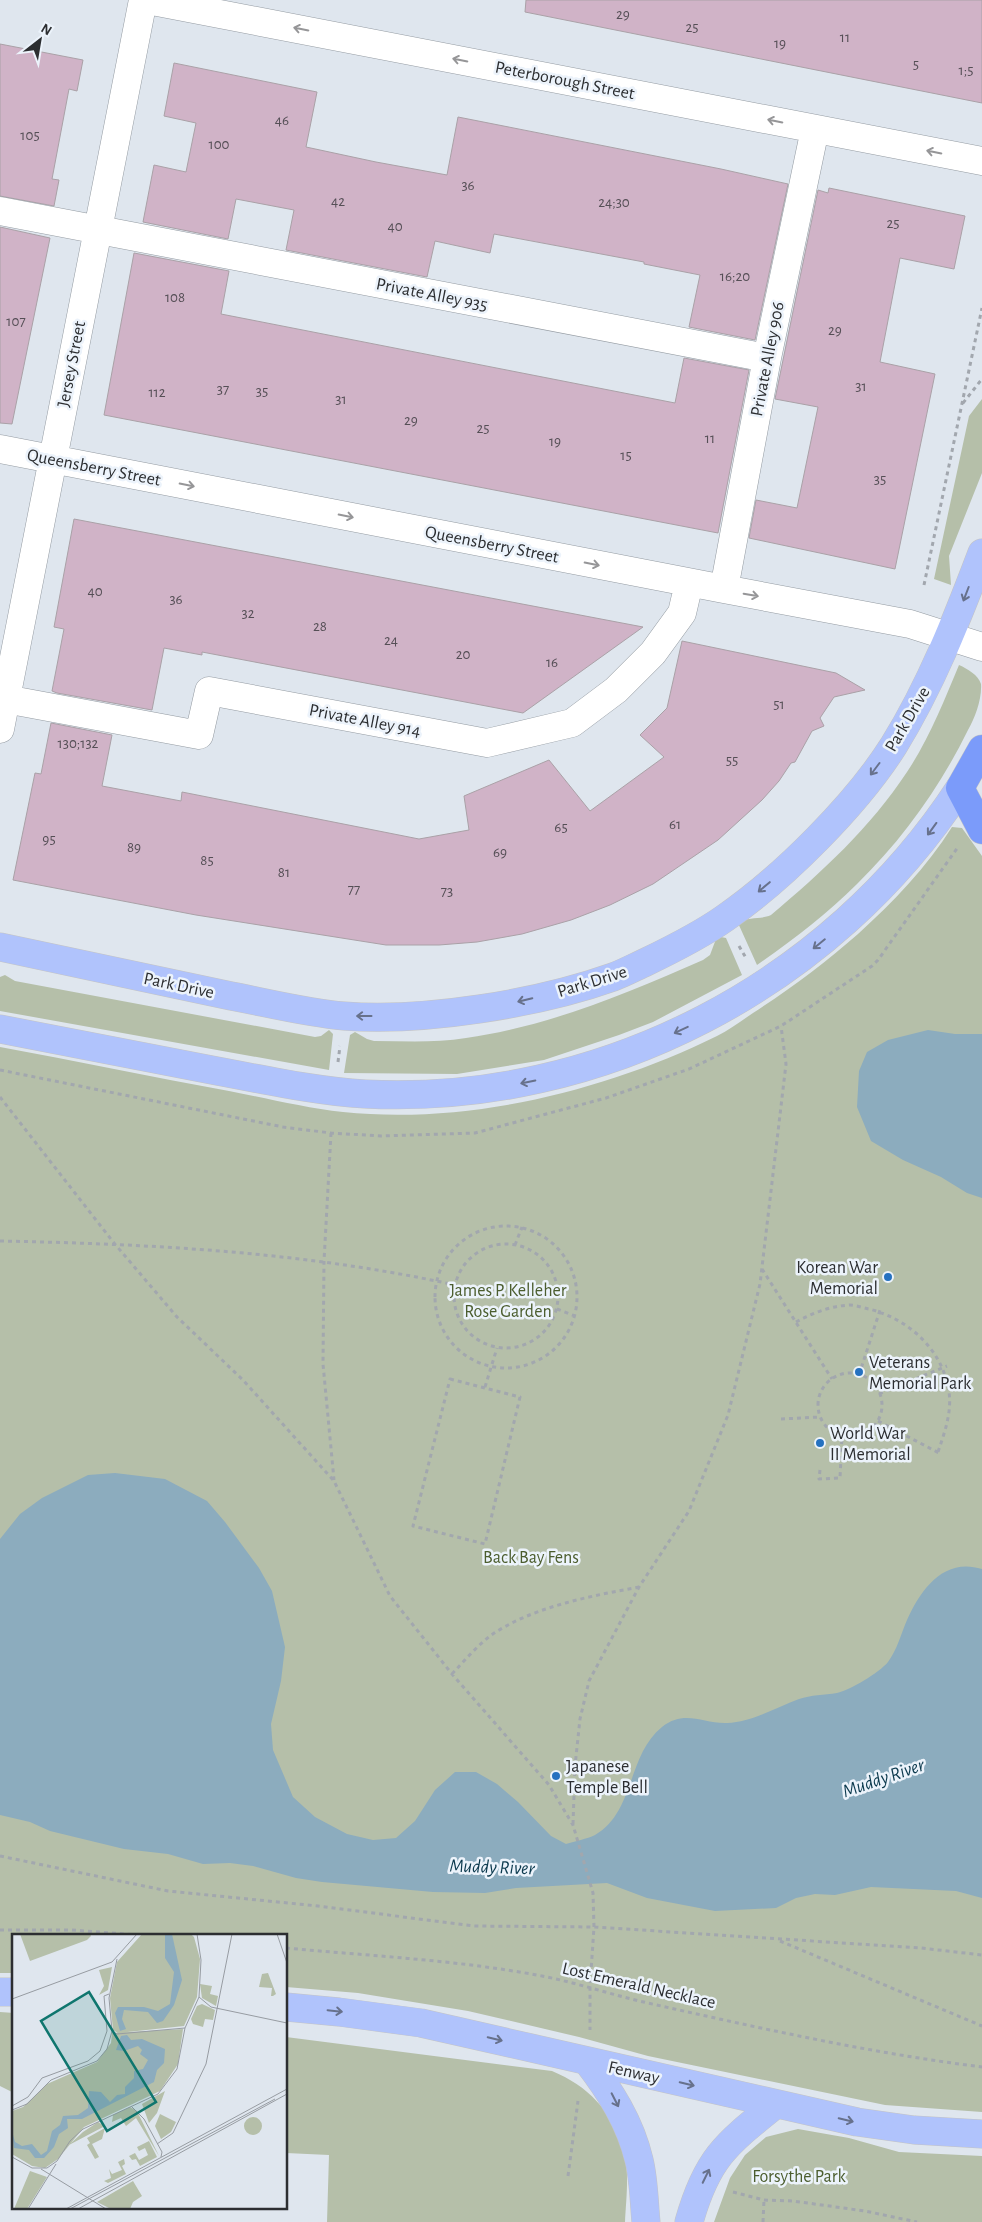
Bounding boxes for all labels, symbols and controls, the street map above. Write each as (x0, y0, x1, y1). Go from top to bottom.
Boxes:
house number: 29 (616, 7, 630, 22)
north arrow (15, 15, 65, 65)
house number: 25 (685, 20, 699, 35)
text: N (38, 21, 54, 38)
one-way arrow (293, 24, 309, 34)
house number: 11 (840, 30, 850, 45)
house number: 19 (774, 36, 786, 51)
one-way arrow (453, 55, 469, 65)
house number: 5 (913, 57, 919, 72)
street label: Peterborough Street (494, 59, 636, 103)
house number: 1;5 (959, 63, 973, 78)
house number: 46 (275, 113, 289, 128)
one-way arrow (767, 115, 783, 125)
house number: 105 (20, 128, 40, 143)
house number: 100 (208, 137, 230, 152)
one-way arrow (927, 146, 943, 156)
house number: 36 (461, 178, 475, 193)
house number: 42 (331, 194, 345, 209)
house number: 24;30 (598, 195, 630, 210)
house number: 25 (886, 216, 900, 231)
house number: 40 (387, 219, 403, 234)
house number: 16;20 (720, 269, 750, 284)
street label: Private Alley 935 (374, 275, 489, 315)
house number: 108 (165, 290, 185, 305)
street label: Private Alley 906 (748, 300, 788, 418)
house number: 107 (6, 314, 26, 329)
street label: Jersey Street (55, 319, 89, 409)
house number: 29 (828, 323, 842, 338)
house number: 31 (855, 379, 867, 394)
house number: 37 (217, 382, 229, 397)
house number: 35 (256, 384, 268, 399)
house number: 112 (148, 385, 166, 400)
house number: 31 (335, 392, 347, 407)
house number: 29 (404, 413, 418, 428)
house number: 25 (476, 421, 490, 436)
house number: 11 (705, 431, 715, 446)
house number: 19 (549, 434, 561, 449)
street label: Queensberry Street (26, 446, 162, 490)
house number: 15 (620, 448, 632, 463)
house number: 35 (874, 472, 886, 487)
one-way arrow (179, 481, 195, 490)
one-way arrow (338, 512, 354, 521)
street label: Queensberry Street (424, 523, 560, 567)
one-way arrow (583, 559, 599, 569)
house number: 40 (87, 584, 103, 599)
one-way arrow (961, 586, 970, 602)
one-way arrow (743, 590, 759, 600)
house number: 36 (169, 592, 183, 607)
house number: 32 (241, 606, 255, 621)
house number: 28 (313, 619, 327, 634)
house number: 24 (384, 633, 398, 648)
house number: 20 (456, 647, 470, 662)
house number: 16 (546, 655, 558, 670)
street label: Park Drive (882, 684, 934, 755)
house number: 51 (773, 697, 785, 712)
street label: Private Alley 914 (308, 701, 422, 741)
house number: 130;132 (58, 736, 99, 751)
house number: 55 (726, 753, 738, 768)
one-way arrow (870, 762, 881, 775)
house number: 61 (669, 817, 681, 832)
house number: 65 (554, 820, 568, 835)
one-way arrow (927, 822, 937, 836)
house number: 95 (42, 832, 56, 847)
house number: 89 (127, 840, 141, 855)
house number: 69 (493, 845, 507, 860)
house number: 85 (200, 853, 214, 868)
house number: 81 (278, 865, 290, 880)
one-way arrow (757, 881, 770, 893)
house number: 77 (348, 882, 360, 897)
house number: 73 (441, 884, 453, 899)
one-way arrow (813, 939, 826, 950)
street label: Park Drive (555, 963, 629, 1001)
street label: Park Drive (142, 970, 216, 1002)
one-way arrow (517, 996, 533, 1005)
one-way arrow (356, 1011, 372, 1021)
one-way arrow (674, 1026, 689, 1035)
one-way arrow (520, 1077, 536, 1087)
place label: Korean War Memorial (796, 1259, 878, 1298)
marker: Korean War Memorial (882, 1271, 894, 1283)
park label: James P. Kelleher Rose Garden (449, 1282, 567, 1321)
place label: Veterans Memorial Park (869, 1354, 972, 1393)
marker: Veterans Memorial Park (853, 1366, 865, 1378)
place label: World War II Memorial (830, 1425, 911, 1464)
marker: World War II Memorial (814, 1437, 826, 1449)
park label: Back Bay Fens (483, 1549, 579, 1567)
water label: Muddy River (840, 1755, 928, 1801)
place label: Japanese Temple Bell (566, 1758, 648, 1797)
marker: Japanese Temple Bell (550, 1770, 562, 1782)
water label: Muddy River (449, 1857, 536, 1879)
inset map (12, 1934, 288, 2210)
street label: Lost Emerald Necklace (560, 1960, 717, 2012)
one-way arrow (327, 2007, 343, 2016)
one-way arrow (486, 2035, 502, 2044)
street label: Fenway (606, 2058, 661, 2088)
one-way arrow (679, 2080, 695, 2089)
one-way arrow (610, 2093, 620, 2108)
one-way arrow (837, 2116, 853, 2125)
park label: Forsythe Park (752, 2168, 847, 2186)
one-way arrow (701, 2169, 711, 2184)

